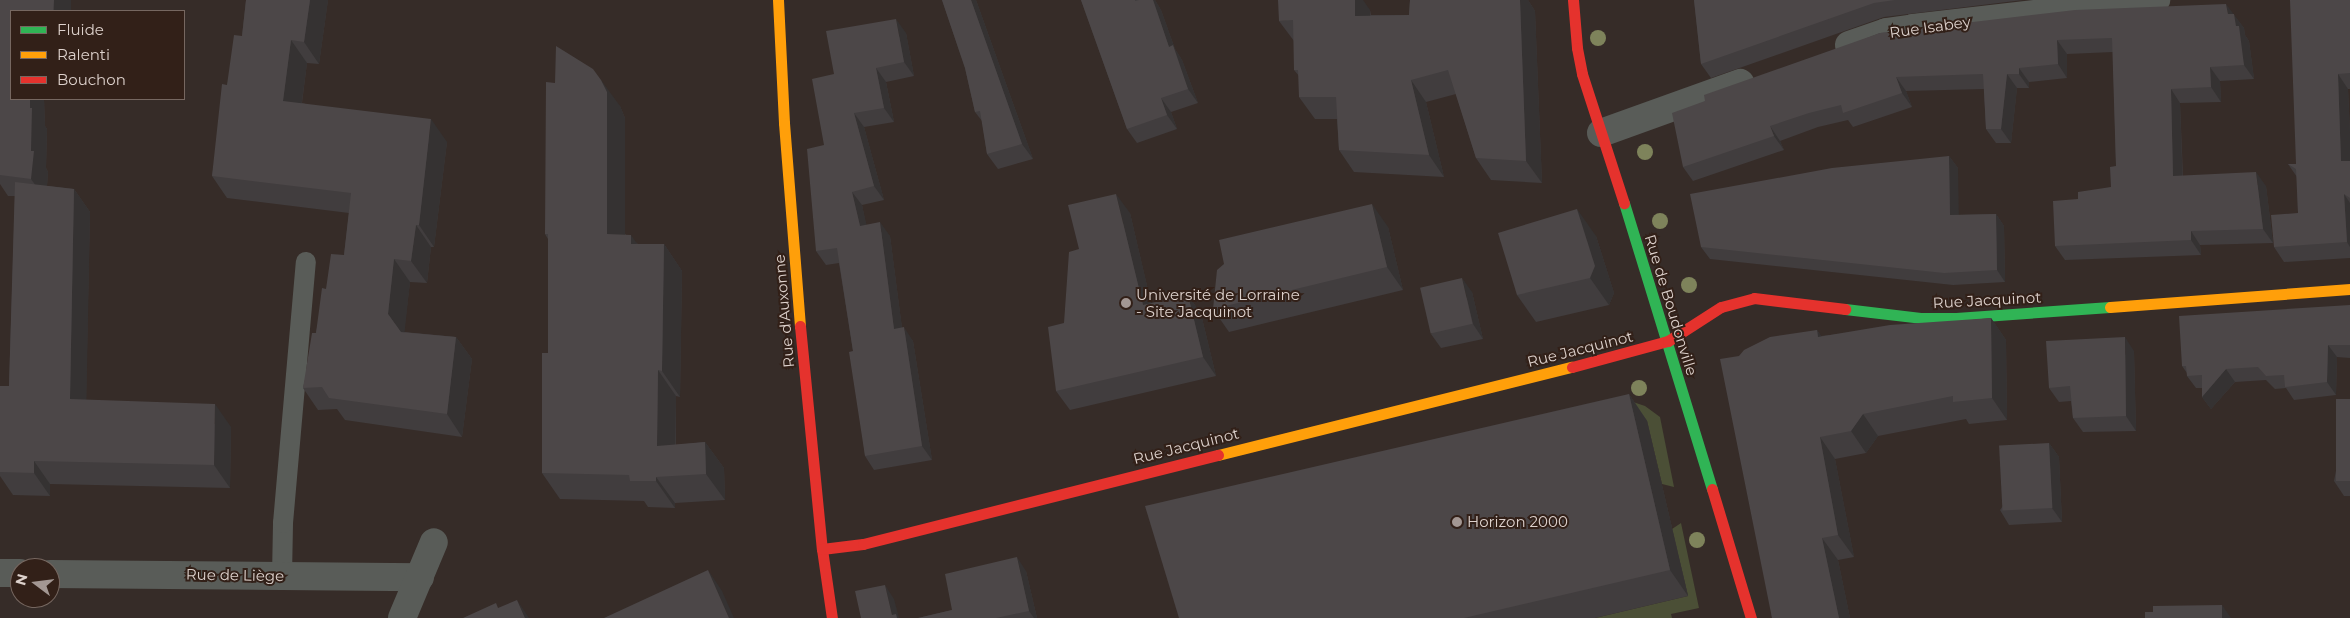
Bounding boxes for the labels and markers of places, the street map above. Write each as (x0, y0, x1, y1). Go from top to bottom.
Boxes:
place label: Université de Lorraine - Site Jacquinot (1136, 285, 1300, 320)
marker: Université de Lorraine - Site Jacquinot (1120, 297, 1132, 309)
place label: Horizon 2000 (1467, 513, 1568, 531)
marker: Horizon 2000 (1451, 516, 1463, 528)

